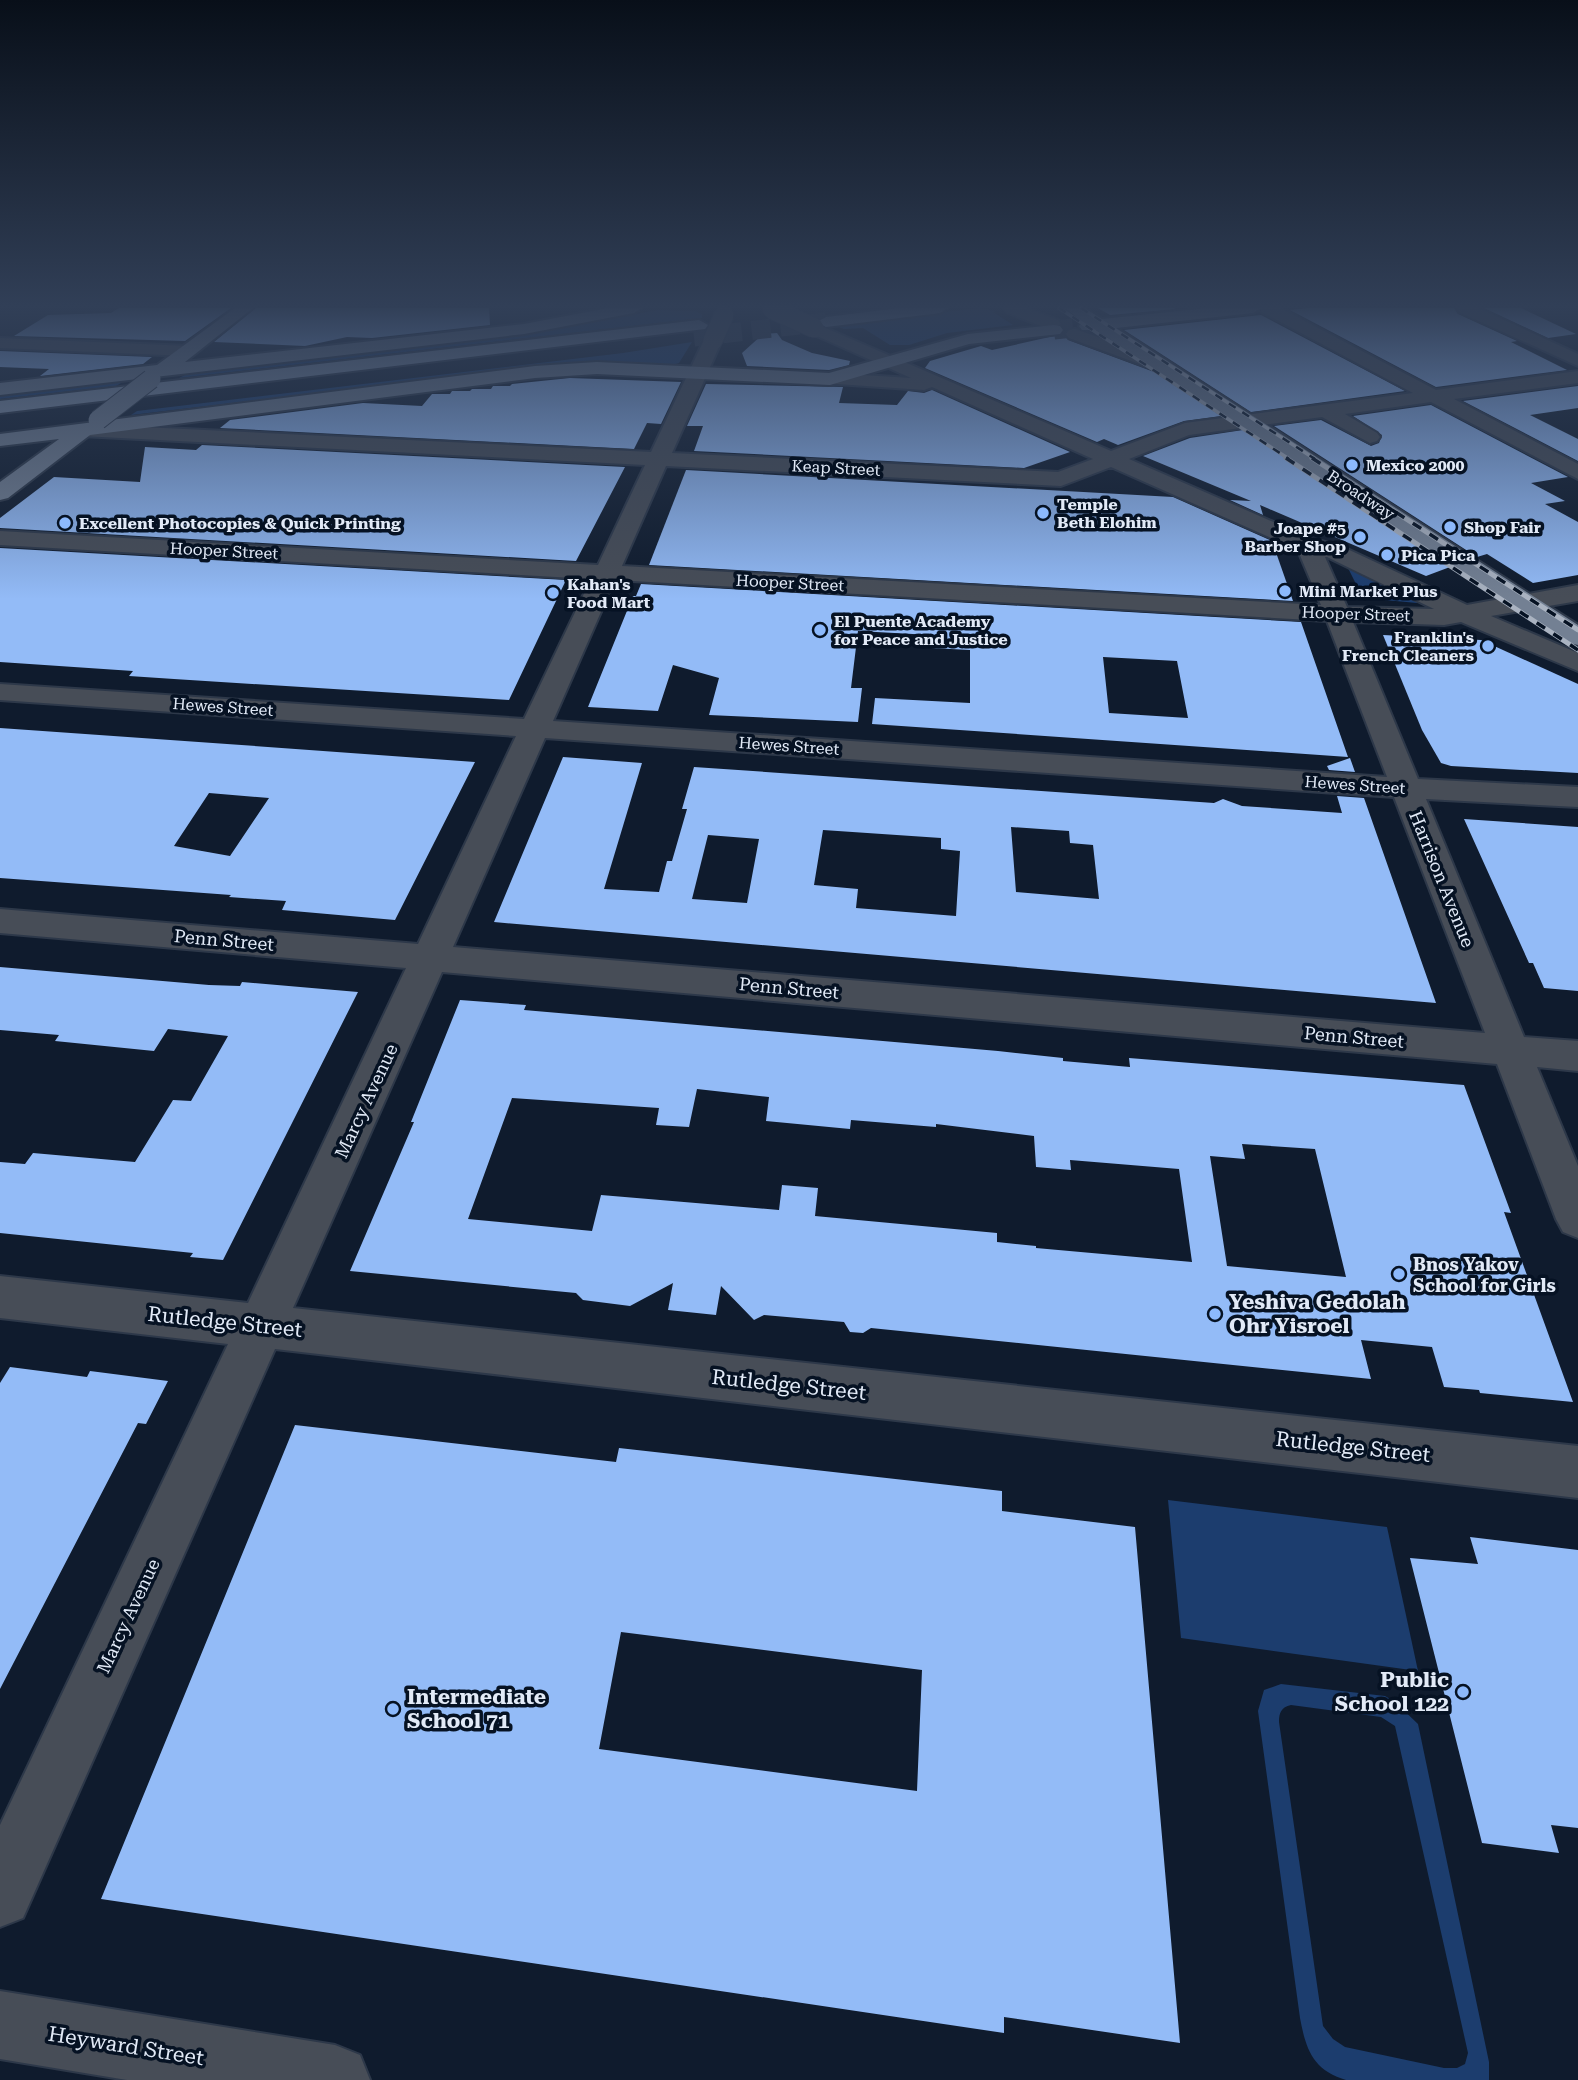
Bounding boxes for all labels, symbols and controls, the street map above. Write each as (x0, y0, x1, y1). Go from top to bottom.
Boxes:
street label: Keap Street (791, 456, 881, 480)
place label: Mexico 2000 (1366, 456, 1465, 475)
marker: Mexico 2000 (1344, 457, 1360, 473)
street label: Broadway (1324, 466, 1399, 524)
place label: Temple Beth Elohim (1057, 495, 1157, 532)
marker: Temple Beth Elohim (1035, 505, 1051, 521)
place label: Excellent Photocopies & Quick Printing (79, 514, 401, 533)
marker: Excellent Photocopies & Quick Printing (57, 515, 73, 531)
place label: Shop Fair (1464, 518, 1541, 537)
place label: Joape #5 Barber Shop (1245, 519, 1346, 556)
marker: Shop Fair (1442, 519, 1458, 535)
marker: Joape #5 Barber Shop (1352, 529, 1368, 545)
street label: Hooper Street (169, 539, 279, 563)
place label: Pica Pica (1401, 546, 1476, 565)
marker: Pica Pica (1379, 547, 1395, 563)
street label: Hooper Street (735, 571, 845, 595)
place label: Kahan's Food Mart (567, 575, 651, 612)
place label: Mini Market Plus (1299, 582, 1438, 601)
marker: Mini Market Plus (1277, 583, 1293, 599)
marker: Kahan's Food Mart (545, 585, 561, 601)
street label: Hooper Street (1301, 603, 1411, 625)
place label: El Puente Academy for Peace and Justice (834, 612, 1008, 649)
marker: El Puente Academy for Peace and Justice (812, 622, 828, 638)
place label: Franklin's French Cleaners (1342, 628, 1474, 665)
marker: Franklin's French Cleaners (1480, 638, 1496, 654)
street label: Hewes Street (172, 694, 274, 720)
street label: Hewes Street (738, 733, 840, 759)
street label: Hewes Street (1304, 772, 1406, 798)
street label: Harrison Avenue (1405, 808, 1479, 950)
street label: Penn Street (173, 925, 275, 955)
street label: Penn Street (738, 973, 840, 1003)
street label: Penn Street (1303, 1022, 1405, 1052)
street label: Marcy Avenue (330, 1040, 402, 1162)
place label: Bnos Yakov School for Girls (1413, 1254, 1556, 1296)
marker: Bnos Yakov School for Girls (1391, 1266, 1407, 1282)
place label: Yeshiva Gedolah Ohr Yisroel (1229, 1290, 1405, 1338)
street label: Rutledge Street (147, 1302, 304, 1342)
marker: Yeshiva Gedolah Ohr Yisroel (1207, 1306, 1223, 1322)
street label: Rutledge Street (711, 1365, 868, 1405)
street label: Rutledge Street (1275, 1427, 1432, 1467)
street label: Marcy Avenue (92, 1555, 164, 1677)
place label: Public School 122 (1335, 1668, 1449, 1716)
marker: Public School 122 (1455, 1684, 1471, 1700)
place label: Intermediate School 71 (407, 1685, 546, 1733)
marker: Intermediate School 71 (385, 1701, 401, 1717)
street label: Heyward Street (46, 2022, 206, 2070)

